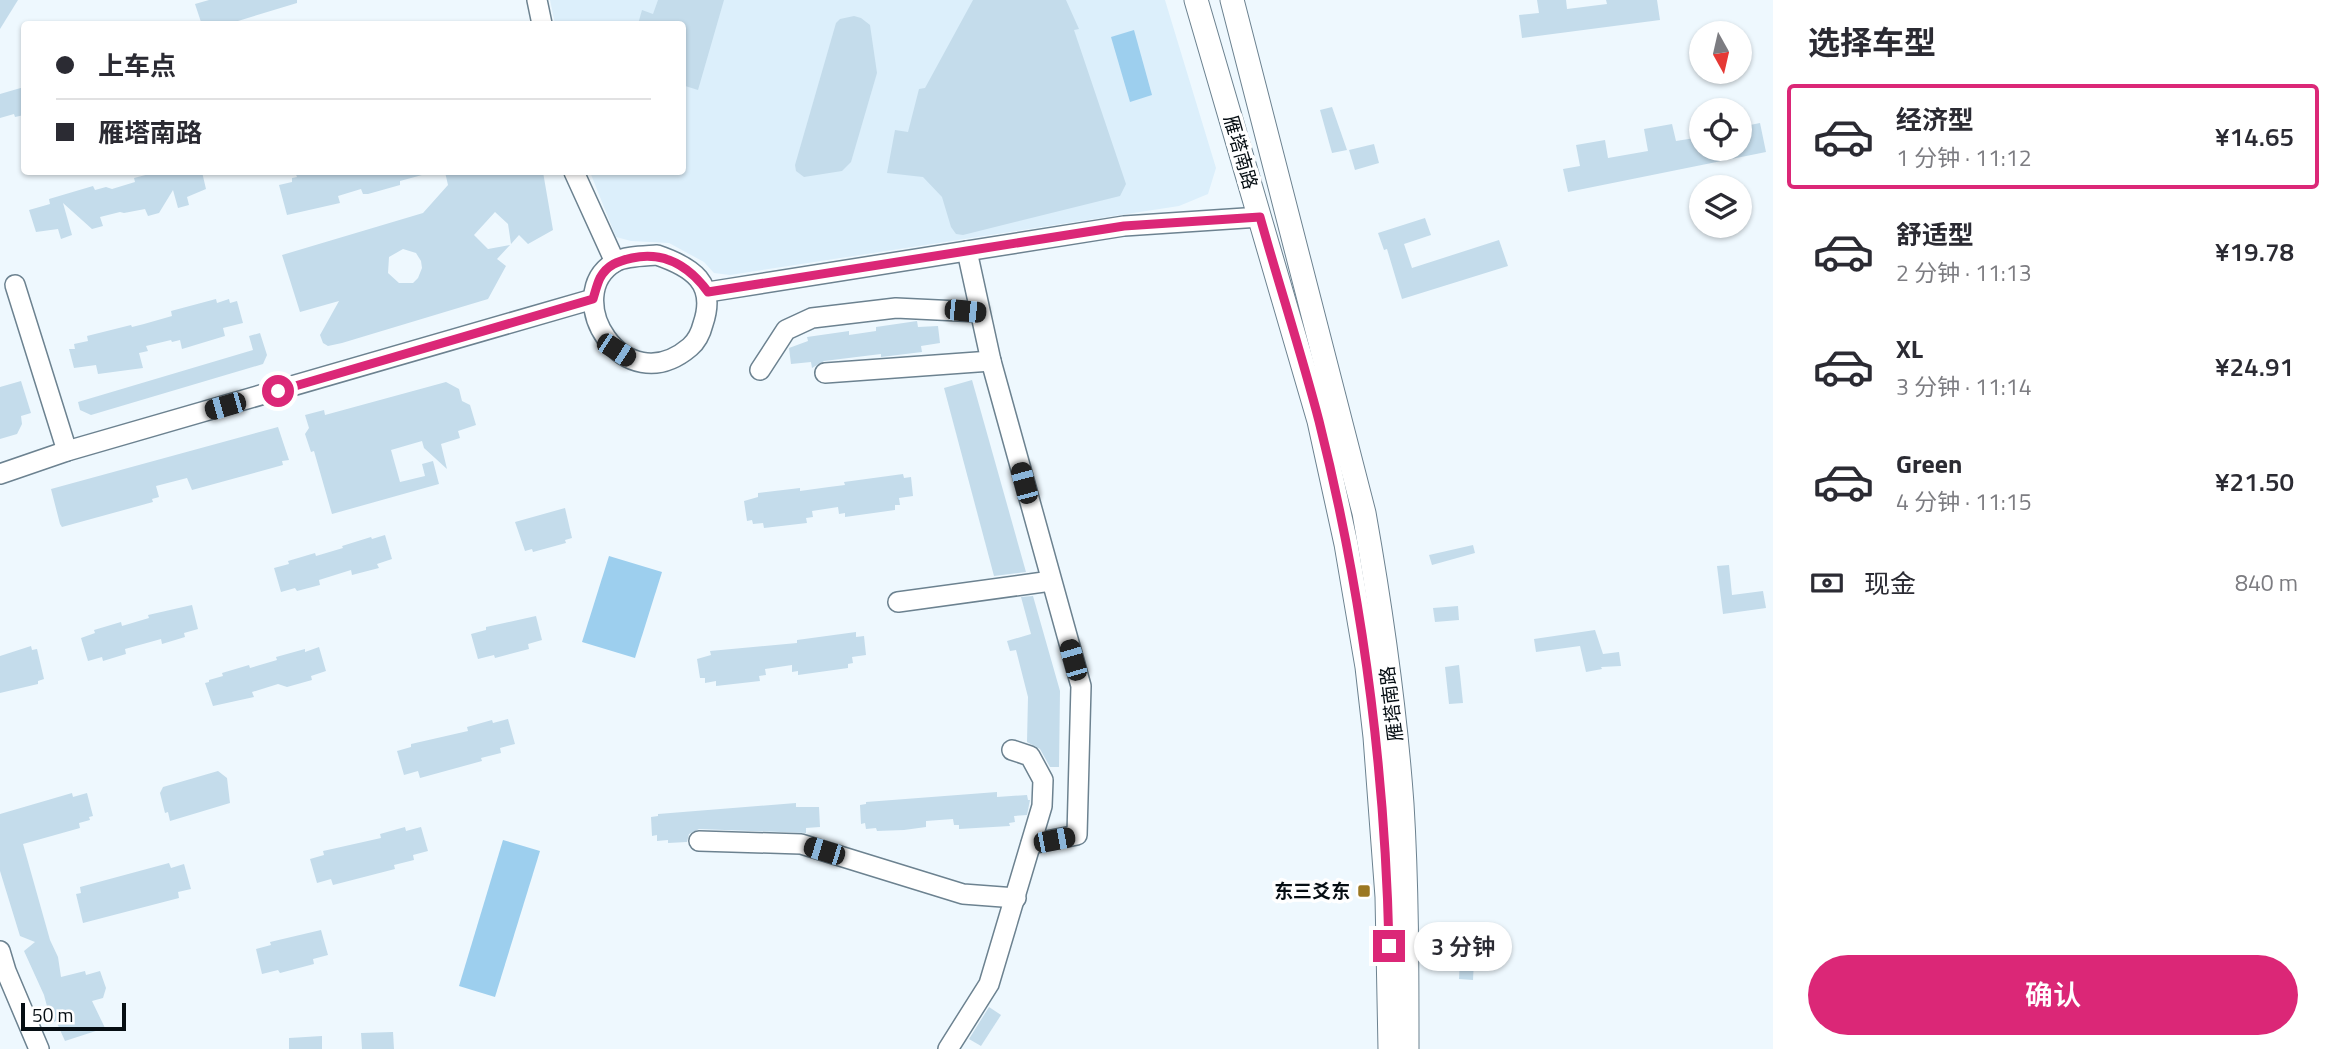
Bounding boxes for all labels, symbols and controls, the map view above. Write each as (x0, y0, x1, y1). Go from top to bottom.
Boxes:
text: 选择车型 (1808, 18, 1936, 66)
north arrow (1689, 21, 1752, 84)
map controls (1689, 21, 1752, 238)
text: 上车点 (98, 46, 176, 85)
button: locate (1689, 98, 1752, 161)
text: 经济型 (1896, 100, 1974, 139)
icon: car (1812, 105, 1875, 168)
street label: 雁塔南路 (1217, 111, 1266, 192)
text: 雁塔南路 (98, 113, 202, 152)
text: ¥14.65 (2215, 117, 2294, 156)
text: 1 分钟 · 11:12 (1896, 140, 2032, 175)
button: layers (1689, 175, 1752, 238)
text: 舒适型 (1896, 215, 1974, 254)
icon: car (1812, 220, 1875, 283)
text: ¥19.78 (2215, 232, 2294, 271)
text: 2 分钟 · 11:13 (1896, 255, 2032, 290)
car (944, 298, 987, 324)
text: XL (1896, 329, 1923, 368)
car (593, 330, 640, 370)
icon: car (1812, 335, 1875, 398)
text: ¥24.91 (2215, 347, 2294, 386)
text: 3 分钟 · 11:14 (1896, 369, 2032, 404)
route start (262, 375, 294, 407)
car (202, 390, 249, 422)
text: Green (1896, 444, 1962, 483)
icon: car (1812, 450, 1875, 513)
car (1009, 460, 1040, 506)
text: ¥21.50 (2215, 462, 2294, 501)
text: 4 分钟 · 11:15 (1896, 484, 2032, 519)
icon: cash (1808, 564, 1846, 602)
text: 现金 (1864, 564, 1916, 603)
text: 840 m (2235, 565, 2298, 600)
car (1058, 637, 1089, 683)
street label: 雁塔南路 (1371, 665, 1410, 744)
car (1032, 826, 1077, 854)
car (801, 835, 848, 867)
place label: 东三爻东 (1274, 876, 1350, 905)
marker: 东三爻东 (1356, 883, 1372, 899)
callout: 3 分钟 (1414, 922, 1512, 970)
text: 3 分钟 (1431, 929, 1495, 964)
route end (1373, 930, 1405, 962)
button: 确认 (1808, 955, 2298, 1035)
scale bar (21, 1000, 126, 1032)
text: 50 m (32, 1000, 73, 1029)

